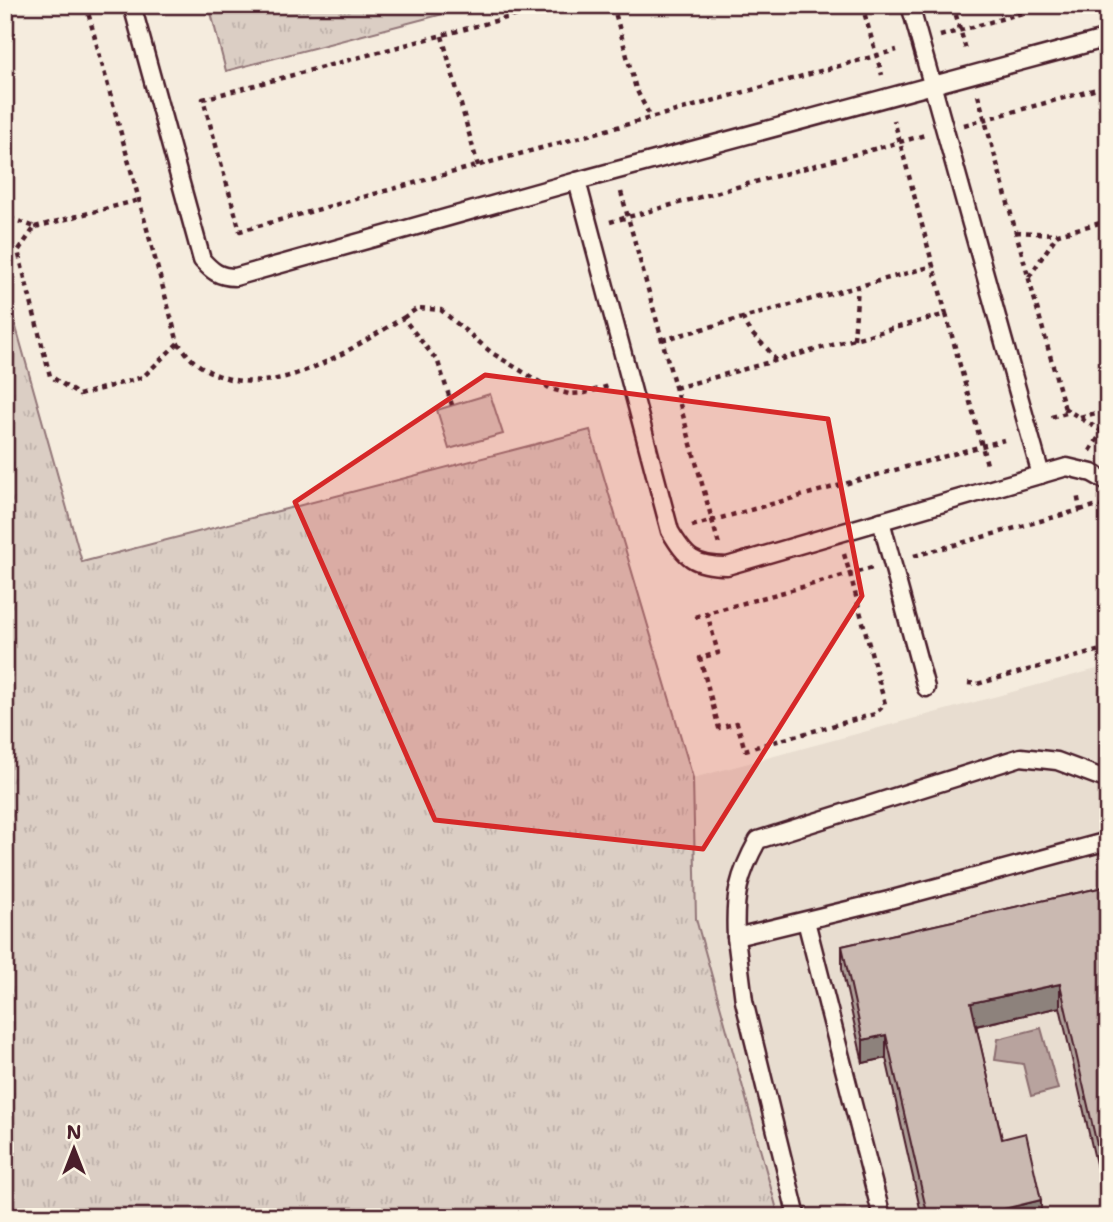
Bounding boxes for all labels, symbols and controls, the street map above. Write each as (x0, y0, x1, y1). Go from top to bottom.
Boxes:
north arrow (38, 1114, 108, 1184)
text: N (66, 1120, 82, 1145)

